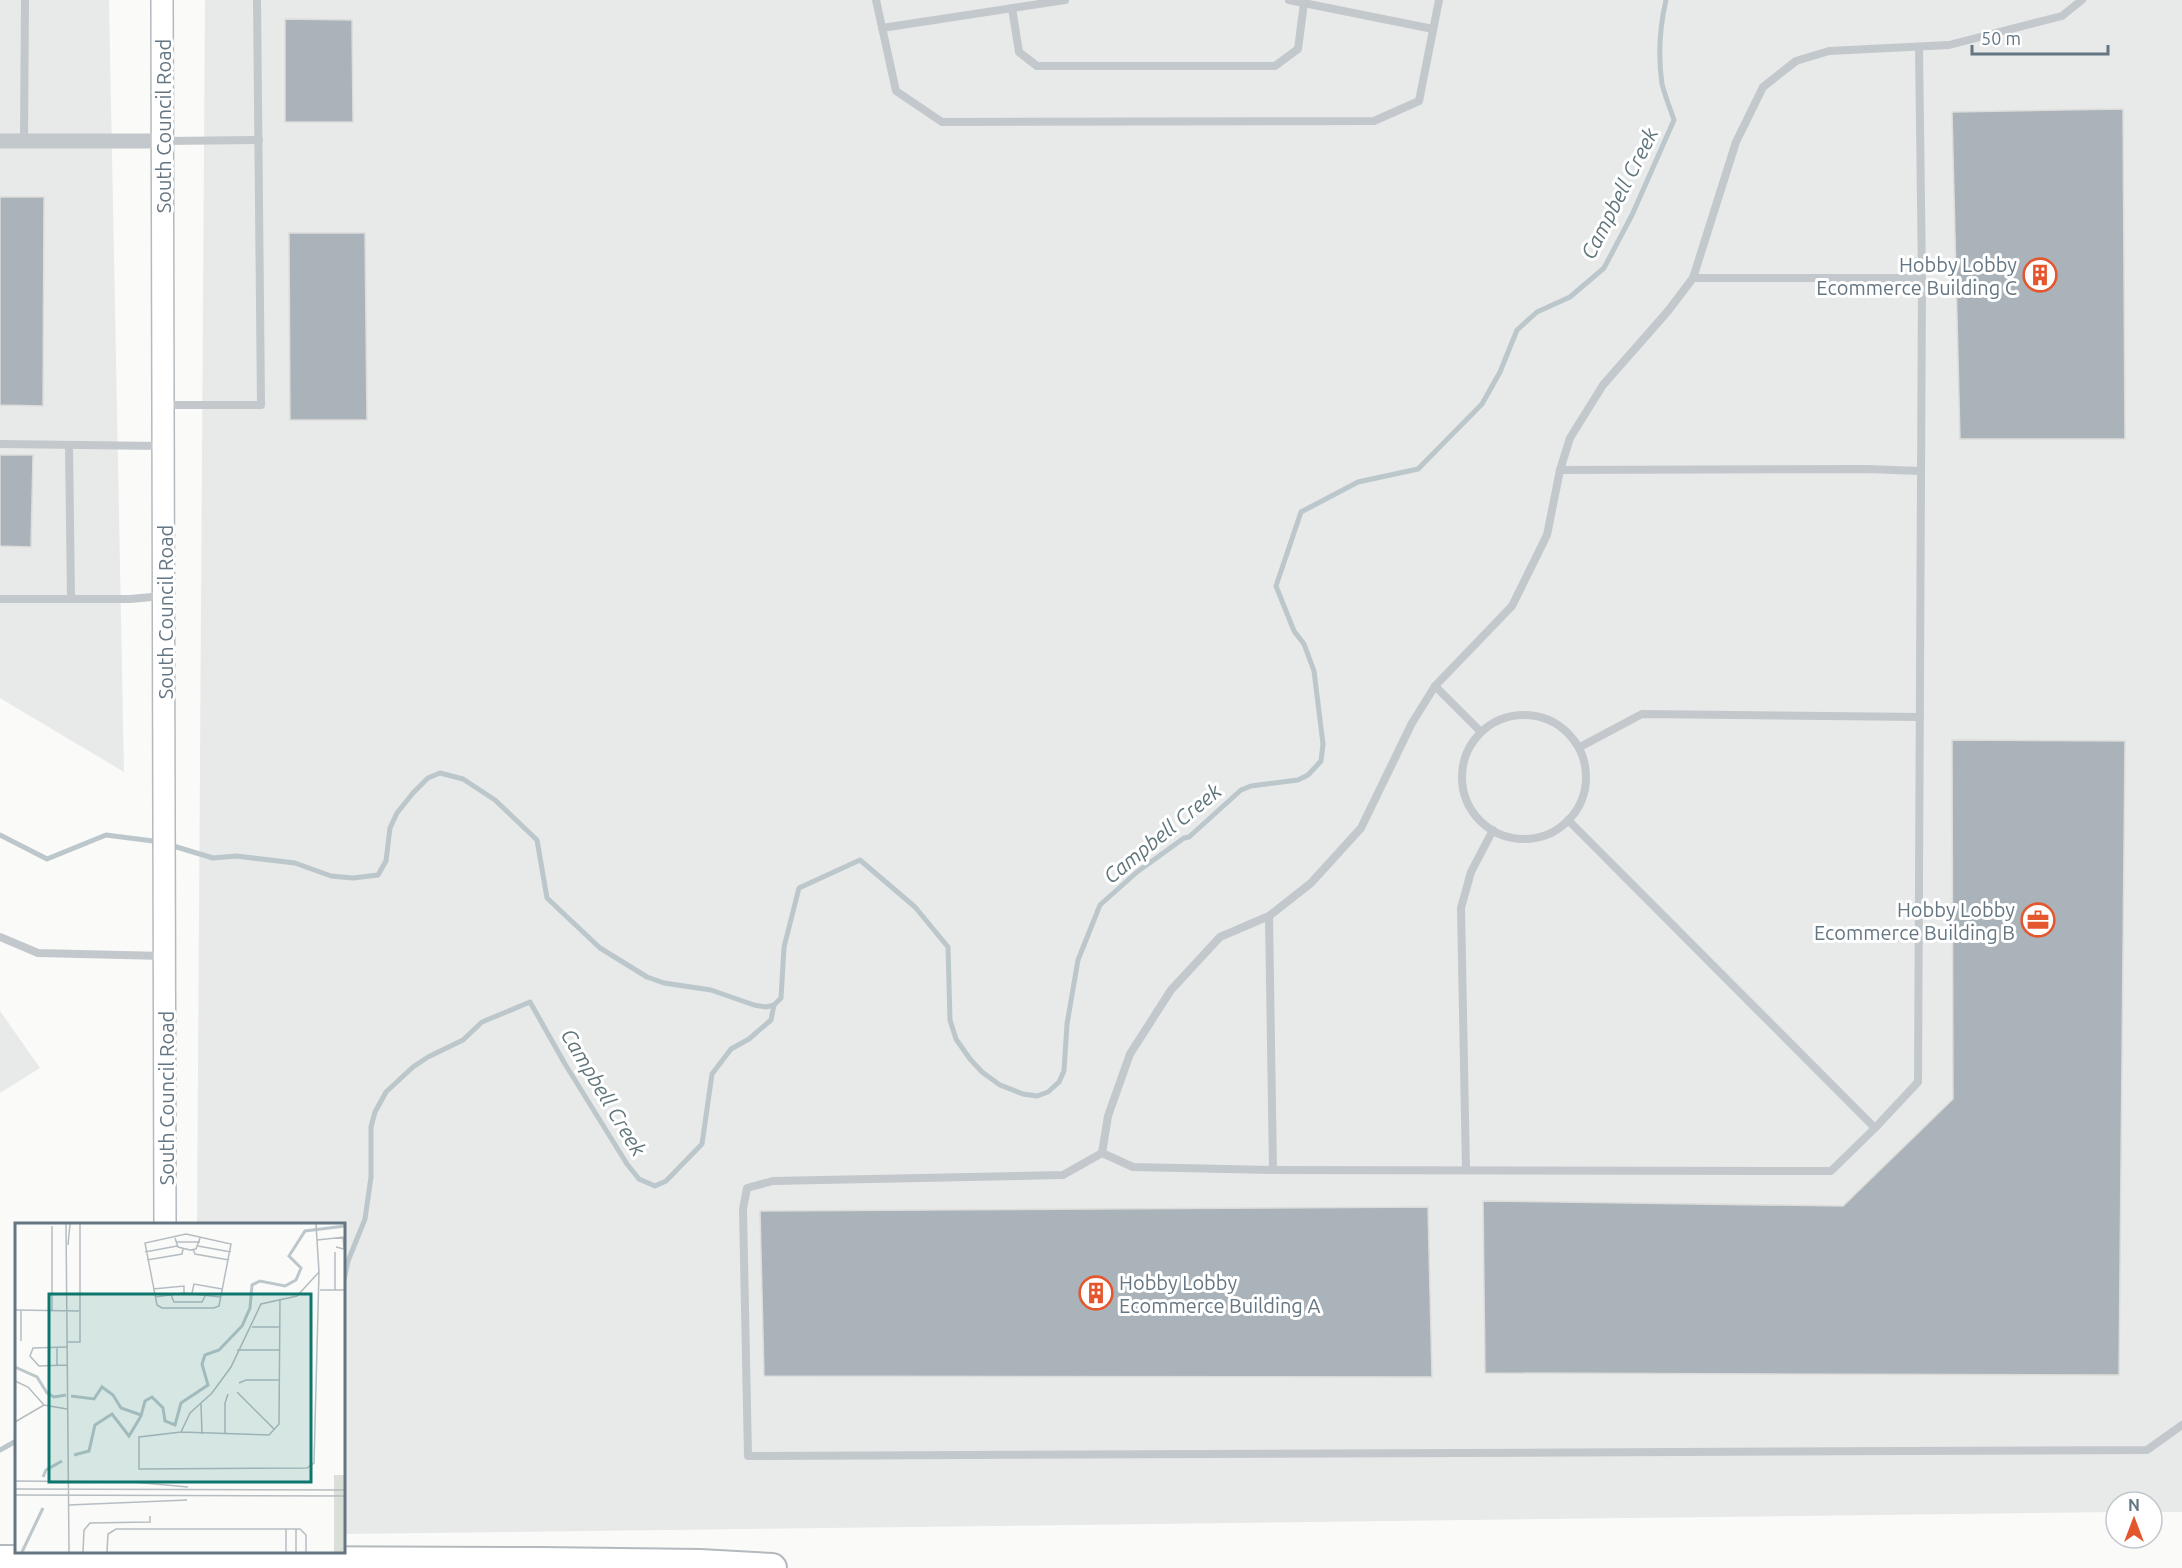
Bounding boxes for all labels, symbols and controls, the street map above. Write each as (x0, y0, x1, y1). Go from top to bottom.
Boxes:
scale bar (1972, 18, 2108, 56)
text: 50 m (1981, 28, 2021, 48)
street label: South Council Road (152, 39, 175, 213)
water label: Campbell Creek (1576, 123, 1663, 263)
place label: Hobby Lobby Ecommerce Building C (1816, 253, 2017, 299)
building icon: Hobby Lobby Ecommerce Building C (2022, 257, 2058, 293)
street label: South Council Road (154, 525, 177, 699)
water label: Campbell Creek (1098, 778, 1226, 888)
place label: Hobby Lobby Ecommerce Building B (1814, 898, 2015, 944)
office icon: Hobby Lobby Ecommerce Building B (2020, 902, 2056, 938)
street label: South Council Road (155, 1011, 178, 1185)
water label: Campbell Creek (557, 1024, 652, 1160)
inset map (15, 1223, 345, 1553)
place label: Hobby Lobby Ecommerce Building A (1119, 1271, 1320, 1317)
building icon: Hobby Lobby Ecommerce Building A (1078, 1275, 1114, 1311)
north arrow (2104, 1490, 2164, 1550)
text: N (2128, 1496, 2140, 1514)

